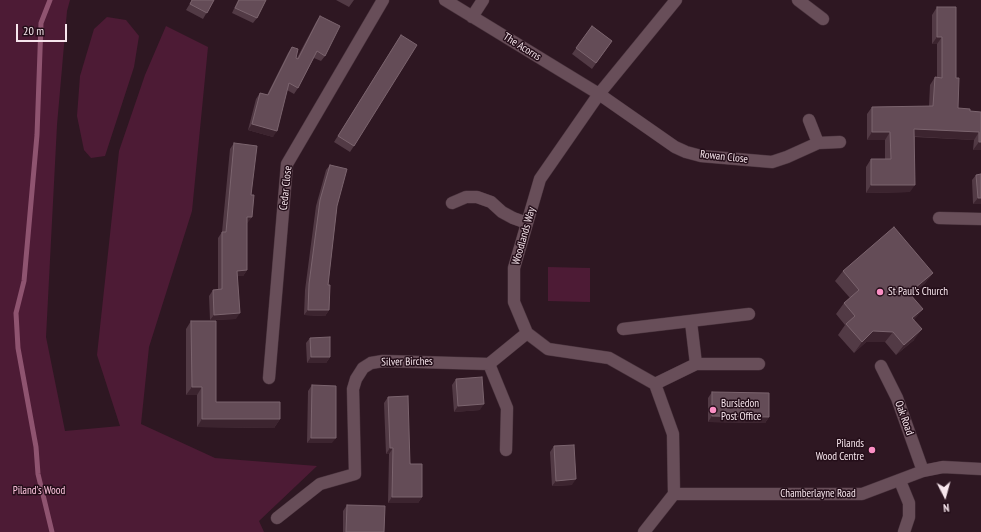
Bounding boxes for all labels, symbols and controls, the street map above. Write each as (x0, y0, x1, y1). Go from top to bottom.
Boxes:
scale bar (18, 16, 69, 42)
text: 20 m (23, 23, 44, 38)
street label: The Acorns (501, 30, 543, 64)
street label: Rowan Close (699, 148, 749, 166)
street label: Cedar Close (277, 165, 295, 211)
street label: Woodlands Way (509, 206, 539, 266)
place label: St Paul’s Church (888, 285, 948, 299)
marker: St Paul’s Church (875, 287, 885, 297)
street label: Silver Birches (381, 355, 433, 369)
place label: Bursledon Post Office (721, 397, 761, 423)
street label: Oak Road (892, 399, 916, 437)
marker: Bursledon Post Office (708, 405, 718, 415)
place label: Pilands Wood Centre (816, 437, 864, 463)
marker: Pilands Wood Centre (867, 445, 877, 455)
north arrow (925, 476, 965, 516)
park label: Piland's Wood (13, 484, 65, 498)
street label: Chamberlayne Road (780, 487, 856, 501)
text: N (943, 501, 950, 515)

